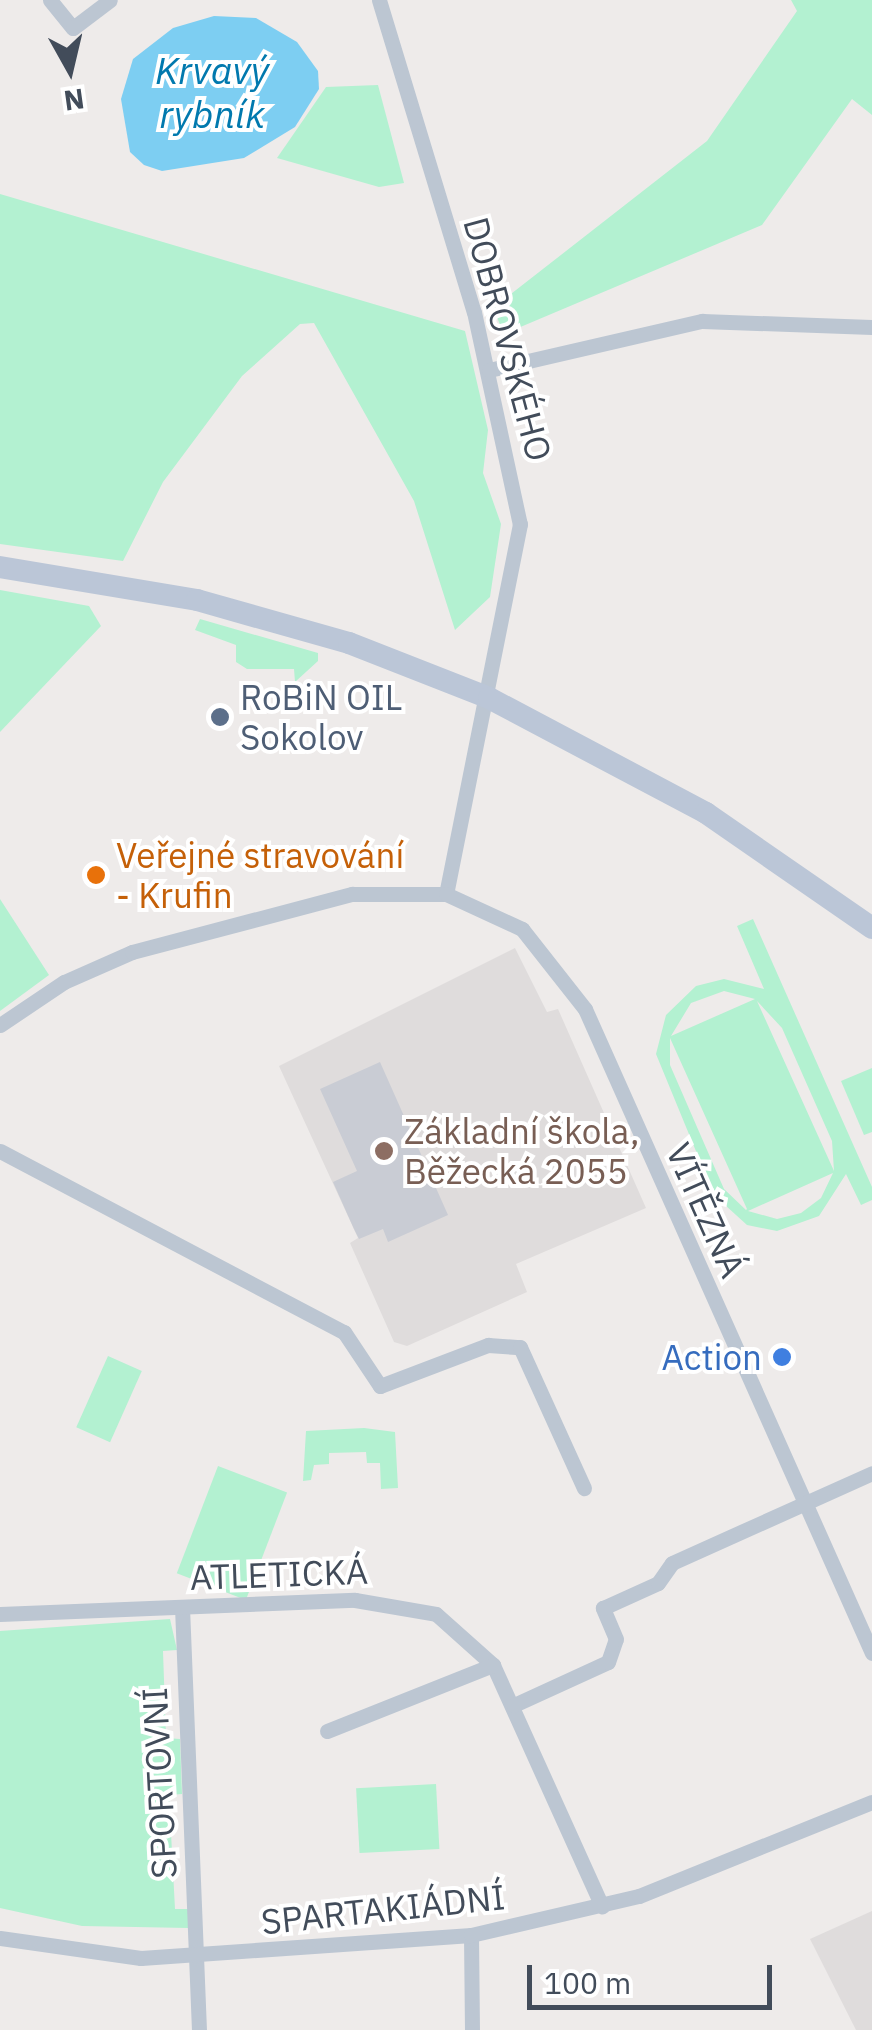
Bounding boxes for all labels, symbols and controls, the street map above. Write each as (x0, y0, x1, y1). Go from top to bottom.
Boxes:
north arrow (20, 20, 120, 120)
water label: Krvavý rybník (155, 47, 269, 136)
text: N (62, 80, 87, 120)
street label: DOBROVSKÉHO (455, 212, 561, 466)
place label: RoBiN OIL Sokolov (240, 676, 402, 758)
marker: RoBiN OIL Sokolov (209, 706, 231, 728)
place label: Veřejné stravování - Krufin (116, 834, 404, 916)
marker: Veřejné stravování - Krufin (85, 864, 107, 886)
place label: Základní škola, Běžecká 2055 (404, 1110, 639, 1192)
street label: VÍTĚZNÁ (658, 1136, 754, 1284)
marker: Základní škola, Běžecká 2055 (373, 1140, 395, 1162)
place label: Action (661, 1336, 762, 1378)
marker: Action (771, 1346, 793, 1368)
street label: ATLETICKÁ (189, 1550, 369, 1598)
street label: SPORTOVNÍ (133, 1686, 185, 1880)
street label: SPARTAKIÁDNÍ (259, 1875, 507, 1943)
scale bar (532, 1945, 777, 2007)
text: 100 m (544, 1963, 631, 2002)

